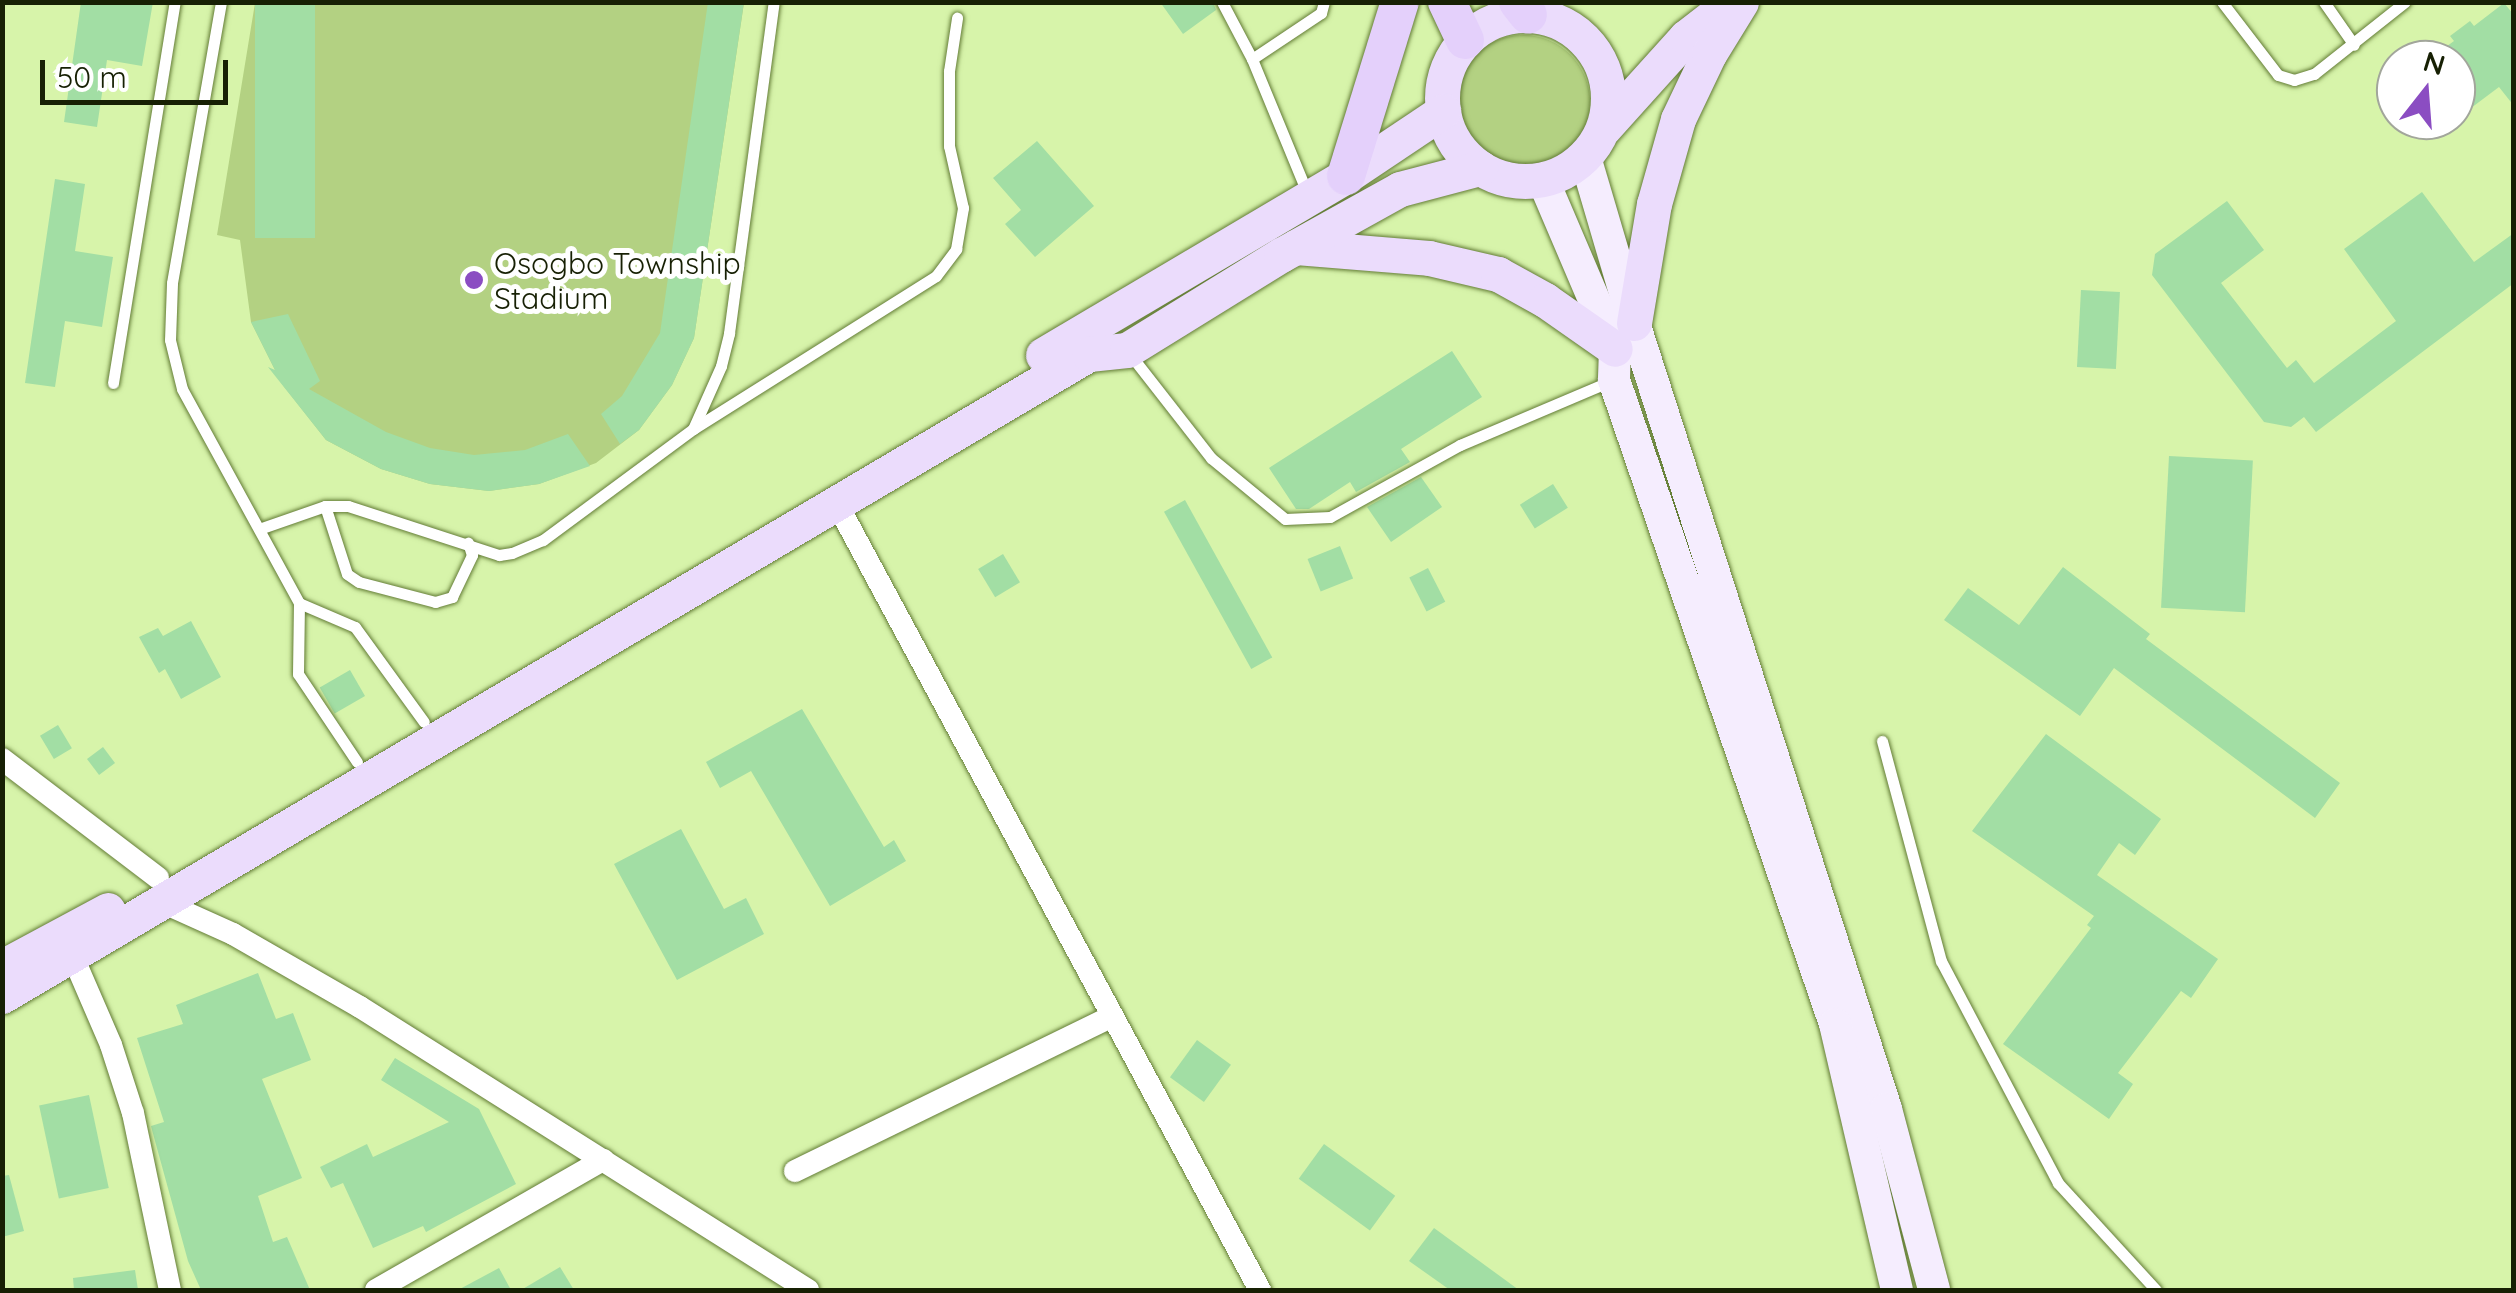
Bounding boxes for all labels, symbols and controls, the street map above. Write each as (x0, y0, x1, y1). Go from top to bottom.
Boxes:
scale bar (45, 40, 232, 102)
north arrow (2376, 40, 2476, 140)
text: N (2419, 43, 2449, 82)
text: 50 m (57, 58, 127, 96)
place label: Osogbo Township Stadium (494, 245, 741, 316)
marker: Osogbo Township Stadium (463, 269, 485, 291)

